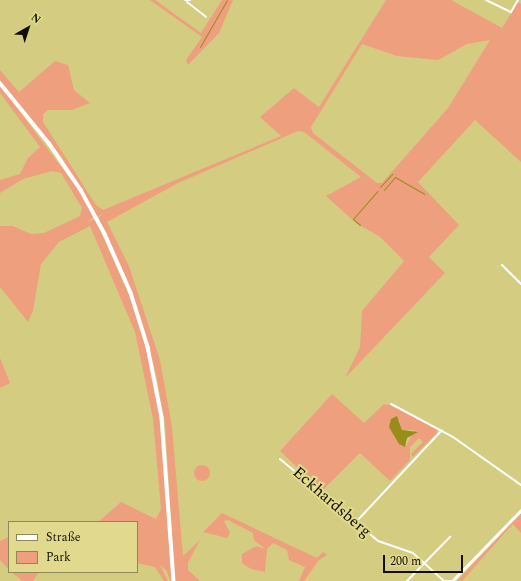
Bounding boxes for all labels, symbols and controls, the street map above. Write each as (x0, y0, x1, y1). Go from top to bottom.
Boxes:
north arrow (8, 8, 48, 48)
text: N (27, 9, 45, 28)
street label: Eckhardsberg (289, 463, 375, 541)
legend (8, 521, 138, 573)
text: Straße (46, 528, 81, 547)
scale bar (385, 547, 465, 573)
text: Park (46, 548, 71, 567)
text: 200 m (390, 552, 421, 571)

